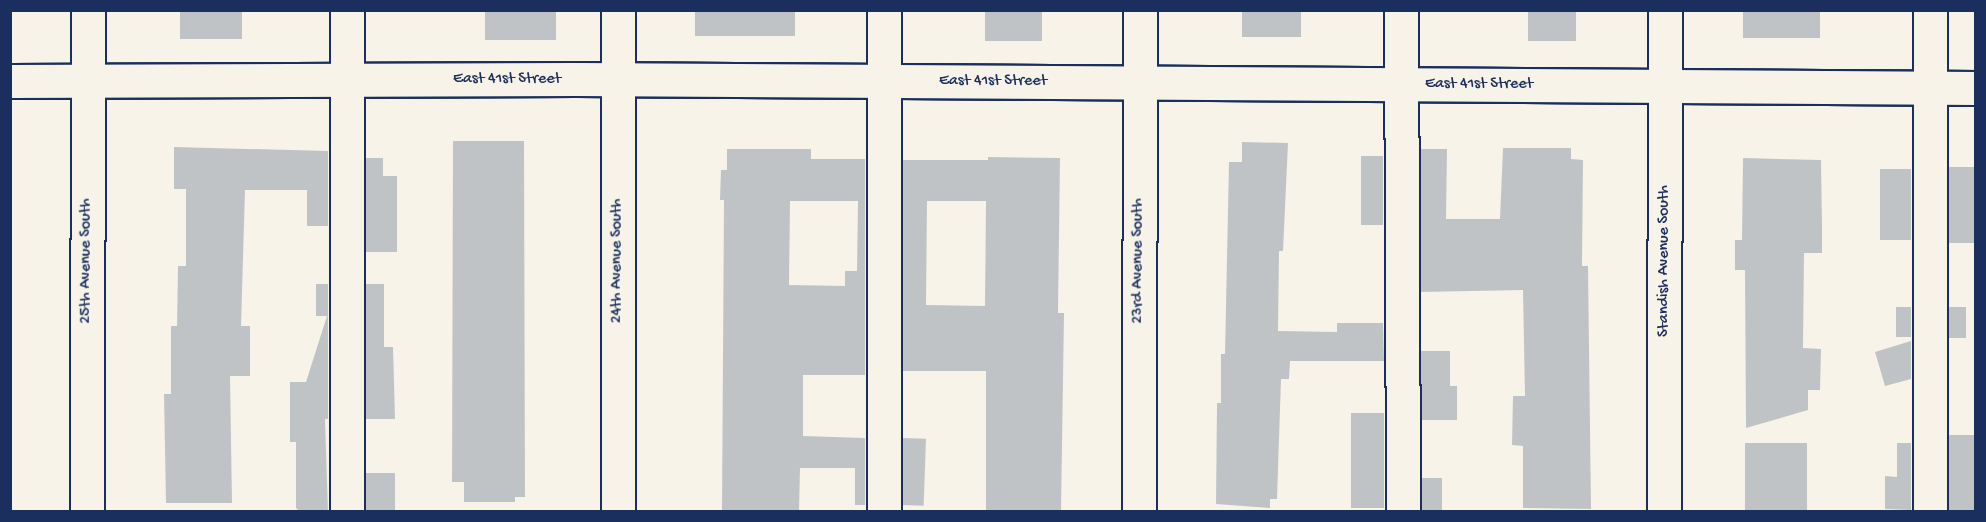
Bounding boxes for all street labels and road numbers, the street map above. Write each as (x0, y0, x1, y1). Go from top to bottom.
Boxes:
street label: East 41st Street (453, 70, 561, 90)
street label: East 41st Street (939, 72, 1047, 92)
street label: East 41st Street (1425, 75, 1533, 95)
street label: Standish Avenue South (1655, 185, 1675, 337)
street label: 25th Avenue South (77, 198, 97, 324)
street label: 23rd Avenue South (1129, 198, 1149, 324)
street label: 24th Avenue South (608, 199, 628, 323)

